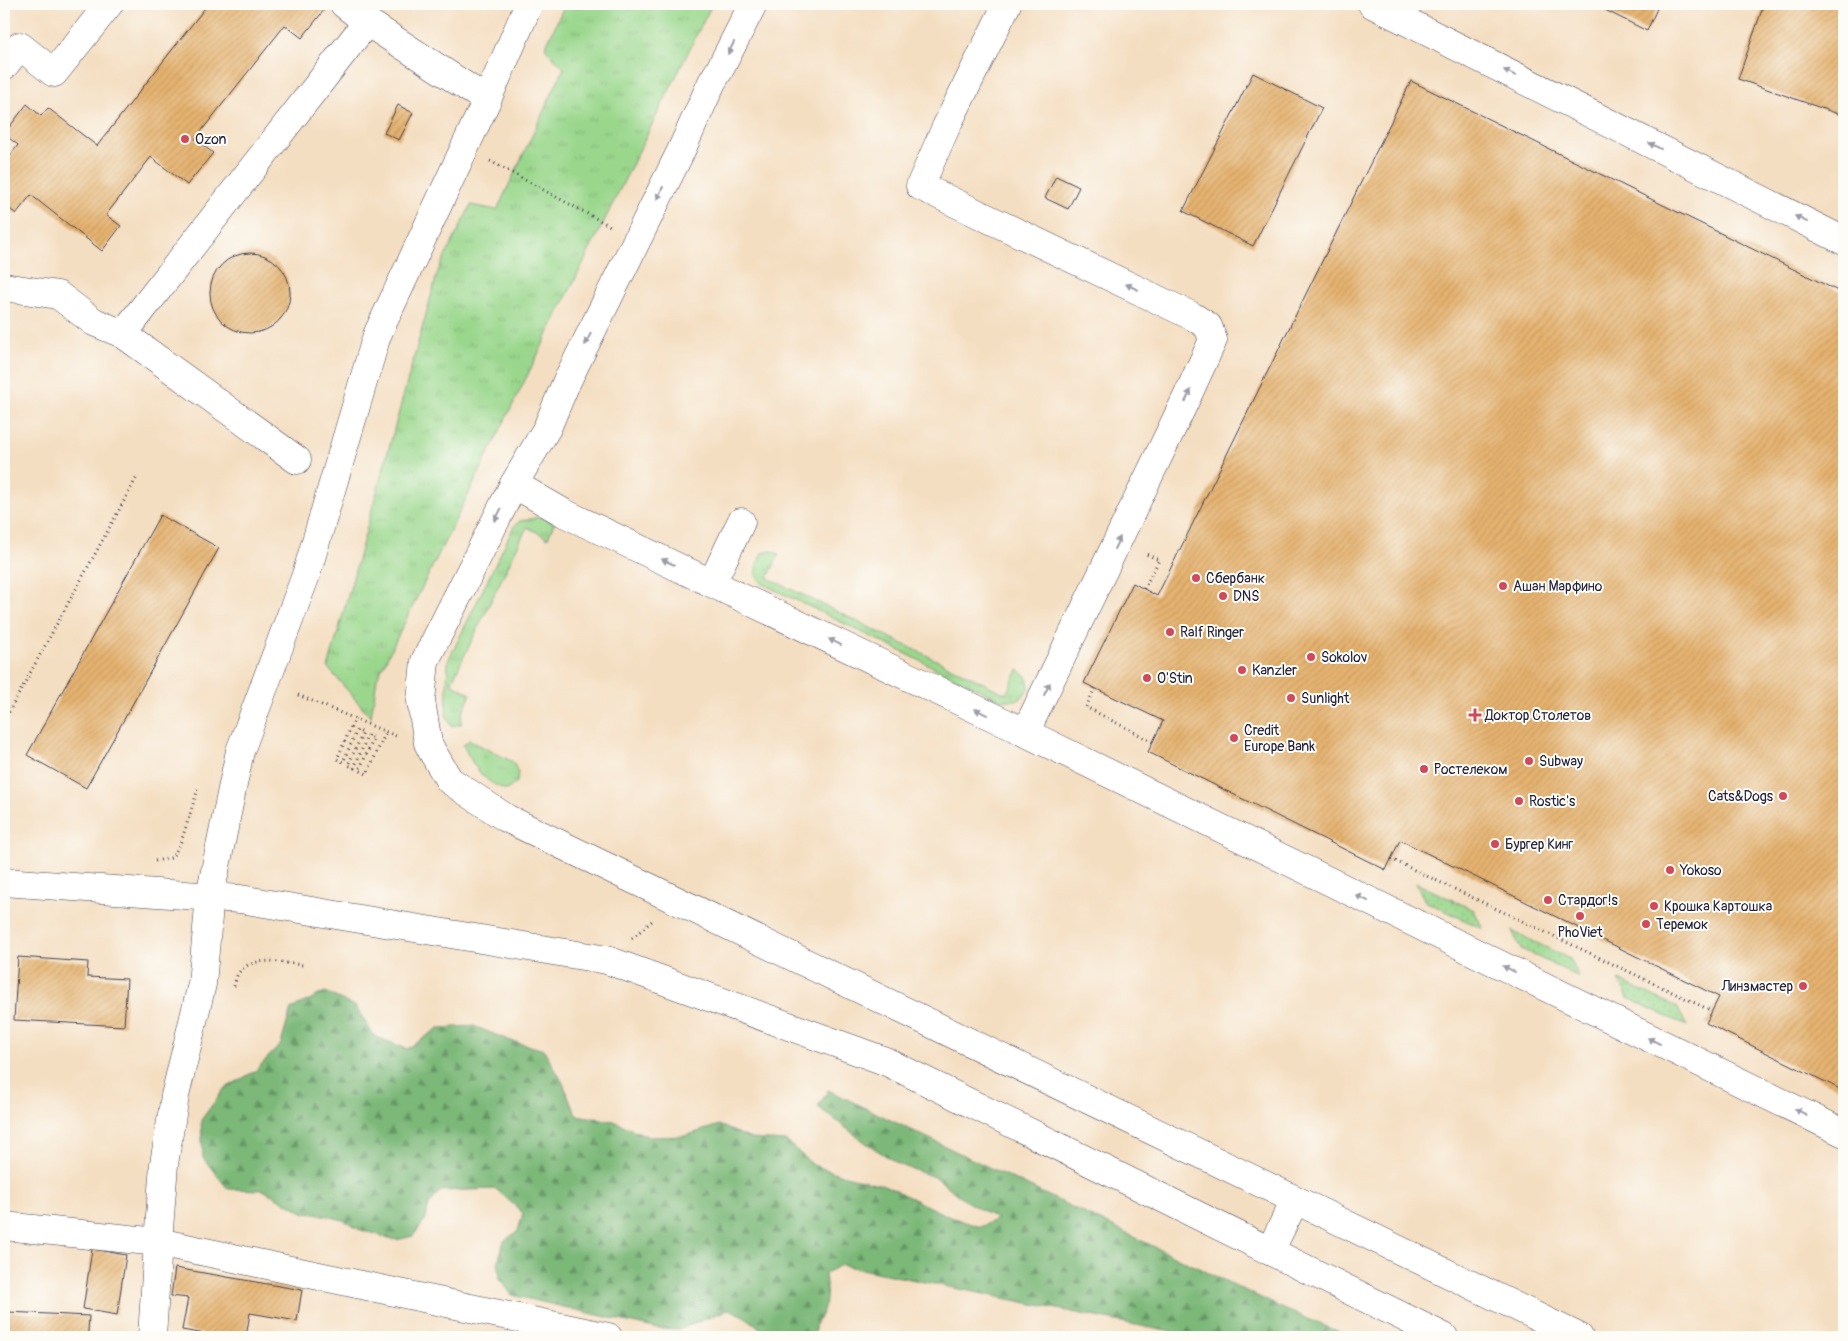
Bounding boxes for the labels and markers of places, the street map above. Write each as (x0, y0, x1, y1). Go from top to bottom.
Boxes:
place label: Ozon (195, 131, 227, 148)
marker: Ozon (179, 133, 191, 145)
place label: Сбербанк (1206, 570, 1265, 587)
marker: Сбербанк (1190, 572, 1202, 584)
place label: Ашан Марфино (1513, 578, 1603, 595)
marker: Ашан Марфино (1497, 580, 1509, 592)
place label: DNS (1233, 588, 1259, 605)
marker: DNS (1217, 590, 1229, 602)
place label: Ralf Ringer (1180, 624, 1244, 641)
marker: Ralf Ringer (1164, 626, 1176, 638)
place label: Sokolov (1321, 649, 1367, 666)
marker: Sokolov (1305, 651, 1317, 663)
place label: Kanzler (1252, 662, 1297, 679)
marker: Kanzler (1236, 664, 1248, 676)
place label: O'Stin (1157, 670, 1193, 687)
marker: O'Stin (1141, 672, 1153, 684)
place label: Sunlight (1301, 690, 1350, 707)
marker: Sunlight (1285, 692, 1297, 704)
place label: Доктор Столетов (1484, 707, 1591, 724)
marker: Доктор Столетов (1469, 709, 1481, 721)
place label: Credit Europe Bank (1244, 722, 1315, 755)
marker: Credit Europe Bank (1228, 732, 1240, 744)
place label: Subway (1539, 753, 1583, 770)
marker: Subway (1523, 755, 1535, 767)
place label: Ростелеком (1434, 761, 1507, 778)
marker: Ростелеком (1418, 763, 1430, 775)
place label: Cats&Dogs (1708, 788, 1774, 805)
marker: Cats&Dogs (1777, 790, 1789, 802)
place label: Rostic's (1529, 793, 1576, 810)
marker: Rostic's (1513, 795, 1525, 807)
place label: Бургер Кинг (1505, 836, 1574, 853)
marker: Бургер Кинг (1489, 838, 1501, 850)
place label: Yokoso (1679, 862, 1722, 879)
marker: Yokoso (1664, 864, 1676, 876)
place label: Стардог!s (1558, 892, 1618, 909)
marker: Стардог!s (1542, 894, 1554, 906)
place label: Крошка Картошка (1664, 898, 1772, 915)
marker: Крошка Картошка (1648, 900, 1660, 912)
marker: PhoViet (1574, 910, 1586, 922)
place label: Теремок (1656, 916, 1708, 933)
marker: Теремок (1640, 918, 1652, 930)
place label: PhoViet (1557, 924, 1603, 941)
place label: Линзмастер (1721, 978, 1793, 995)
marker: Линзмастер (1797, 980, 1809, 992)

